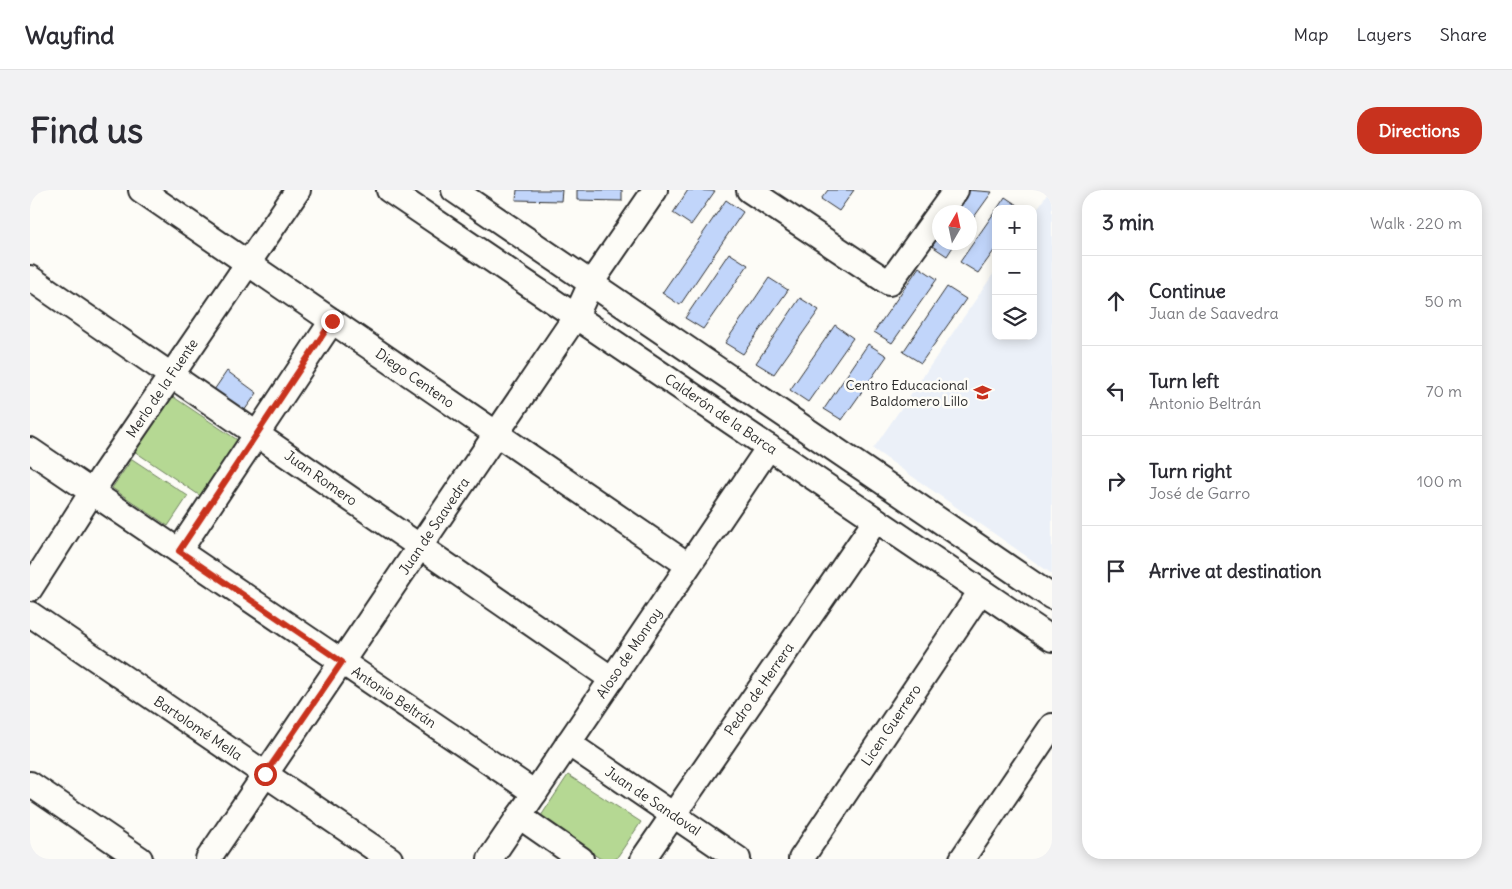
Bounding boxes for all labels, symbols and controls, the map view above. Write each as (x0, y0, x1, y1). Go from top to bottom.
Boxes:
text: Wayfind (25, 20, 114, 50)
text: Map (1293, 23, 1328, 46)
text: Layers (1356, 23, 1412, 46)
text: Share (1440, 23, 1487, 46)
button: Directions (1357, 107, 1482, 154)
text: Find us (30, 108, 143, 152)
north arrow (932, 205, 977, 250)
map controls (992, 205, 1037, 340)
button: + (992, 205, 1037, 250)
text: 3 min (1102, 209, 1154, 236)
text: Walk · 220 m (1370, 213, 1462, 233)
button: − (992, 250, 1037, 295)
text: Continue (1149, 279, 1226, 303)
icon: ahead (1102, 287, 1130, 315)
text: 50 m (1424, 291, 1462, 311)
button: layers (992, 295, 1037, 340)
text: Juan de Saavedra (1149, 303, 1279, 323)
route end (321, 310, 344, 333)
street label: Merlo de la Fuente (122, 335, 202, 441)
street label: Diego Centeno (372, 344, 458, 412)
text: Turn left (1149, 369, 1219, 393)
street label: Calderón de la Barca (661, 370, 781, 458)
place label: Centro Educacional Baldomero Lillo (845, 376, 968, 410)
icon: left (1102, 377, 1130, 405)
text: 70 m (1426, 381, 1462, 401)
school or university icon: Centro Educacional Baldomero Lillo (972, 383, 992, 403)
text: Antonio Beltrán (1149, 393, 1261, 413)
street label: Juan Romero (281, 446, 361, 510)
text: Turn right (1149, 459, 1232, 483)
icon: right (1102, 467, 1130, 495)
text: 100 m (1417, 471, 1462, 491)
street label: Juan de Saavedra (395, 474, 473, 578)
text: José de Garro (1149, 483, 1250, 503)
icon: arrive (1102, 557, 1130, 585)
text: Arrive at destination (1149, 559, 1322, 583)
street label: Aloso de Monroy (592, 604, 666, 702)
street label: Pedro de Herrera (720, 639, 798, 739)
street label: Antonio Beltrán (348, 662, 440, 732)
street label: Licen Guerrero (857, 681, 925, 769)
street label: Bartolomé Mella (150, 692, 246, 764)
street label: Juan de Sandoval (602, 762, 704, 840)
route start (254, 763, 277, 786)

